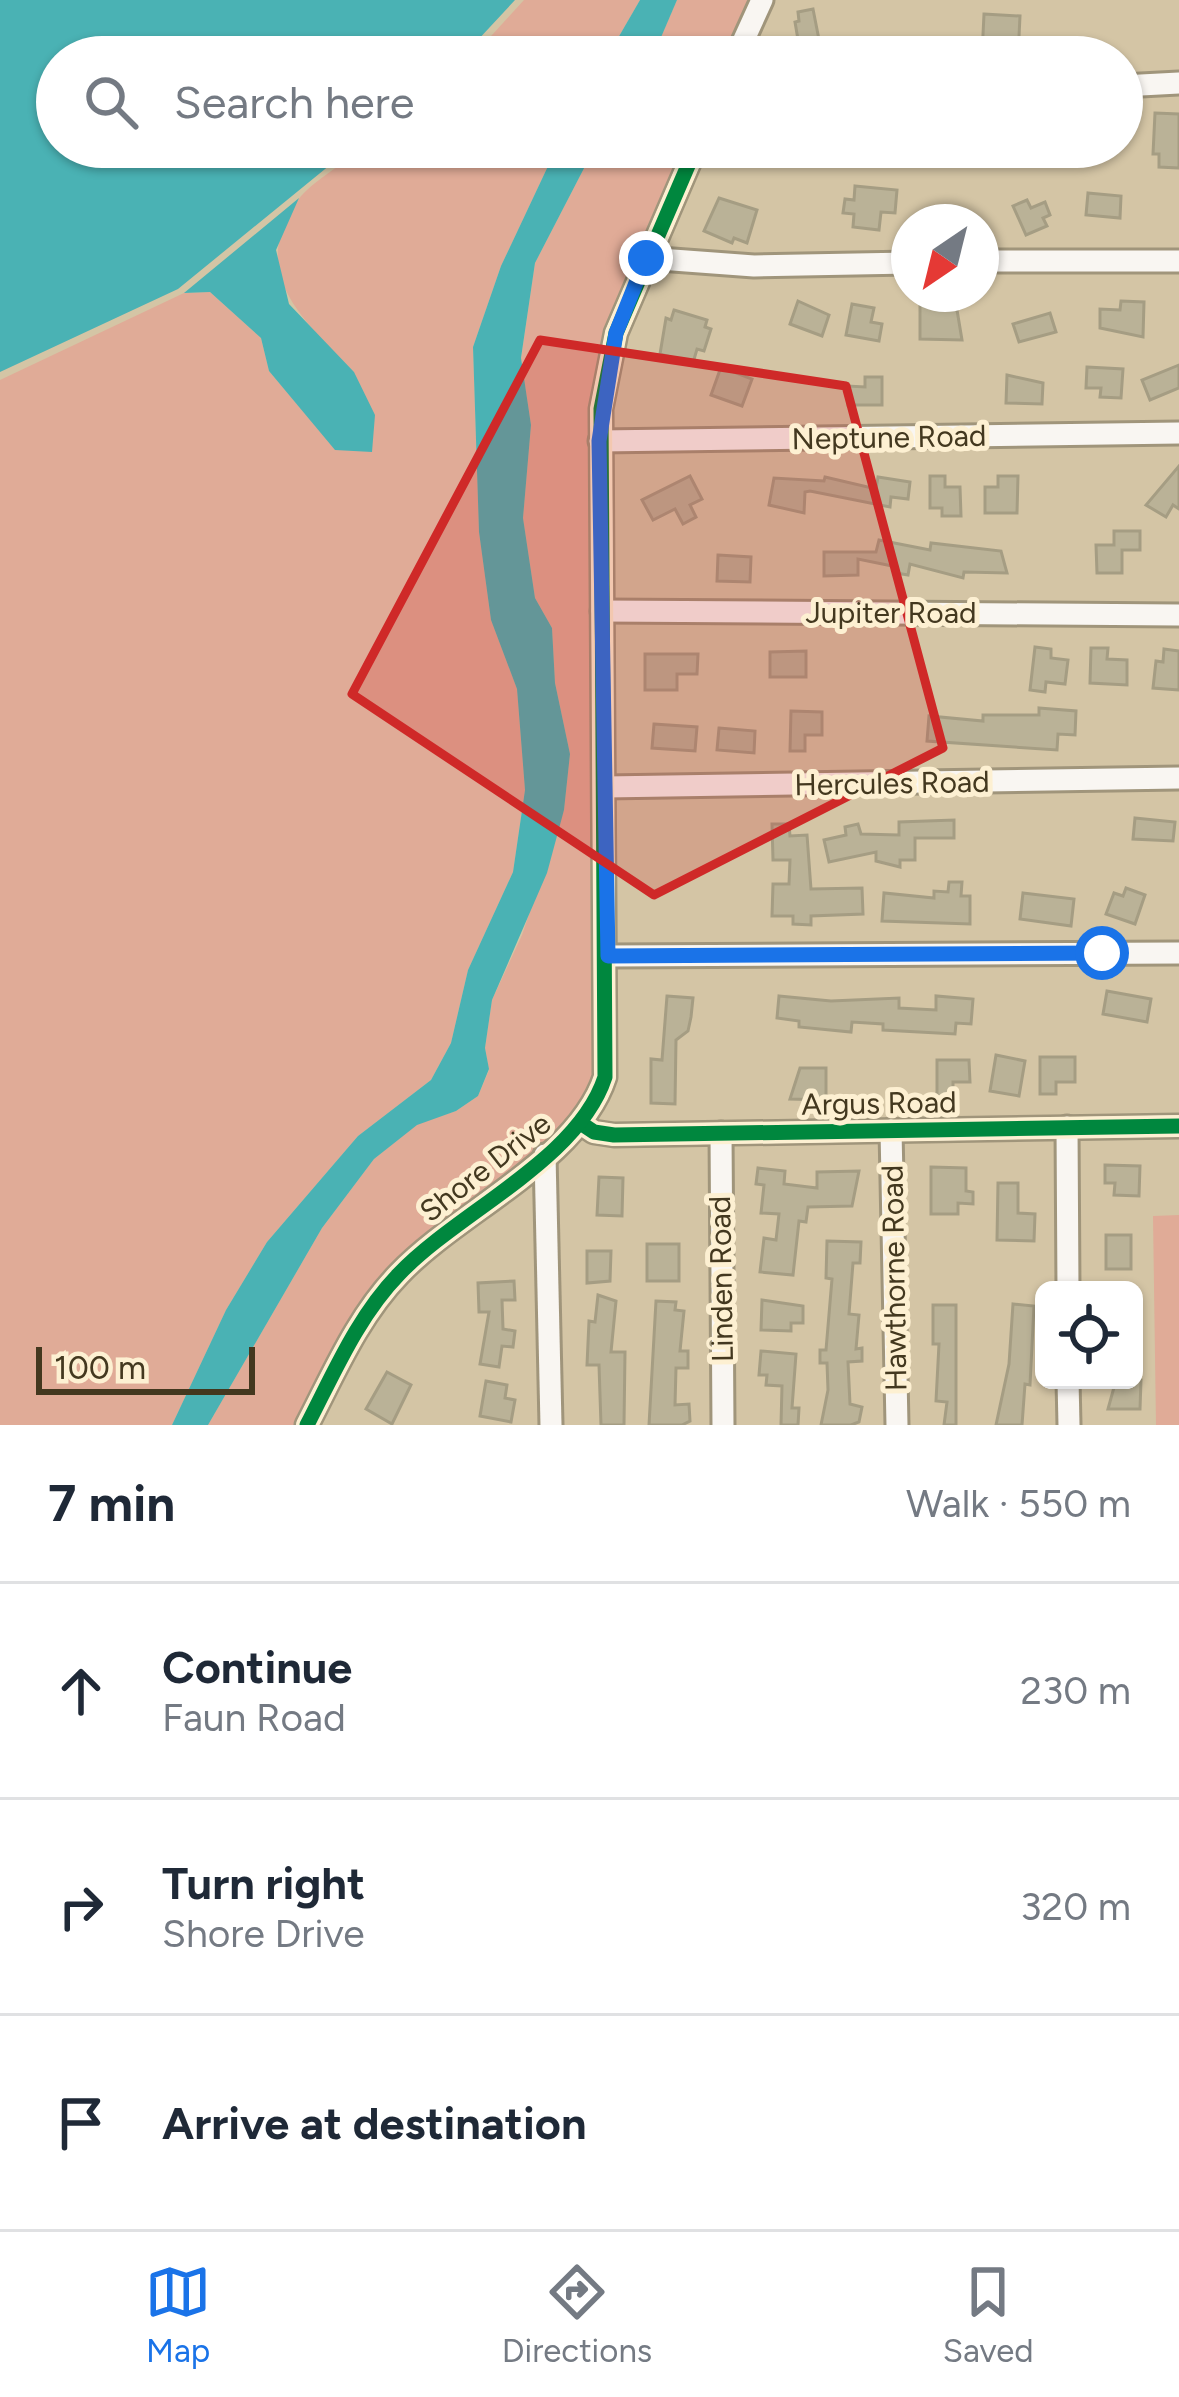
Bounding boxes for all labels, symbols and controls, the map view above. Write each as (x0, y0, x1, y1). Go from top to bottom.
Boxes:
search box (36, 36, 1143, 168)
icon: search (78, 69, 144, 135)
text: Search here (174, 75, 414, 129)
north arrow (891, 204, 999, 312)
route end (619, 231, 673, 285)
street label: Neptune Road (791, 417, 987, 457)
street label: Jupiter Road (805, 594, 977, 631)
street label: Hercules Road (794, 763, 990, 803)
route start (1075, 926, 1129, 980)
street label: Argus Road (801, 1083, 957, 1123)
street label: Shore Drive (412, 1104, 558, 1230)
street label: Hawthorne Road (874, 1165, 914, 1391)
street label: Linden Road (701, 1195, 741, 1363)
map controls (1035, 1281, 1143, 1389)
button: locate (1035, 1281, 1143, 1389)
scale bar (36, 1341, 255, 1394)
text: 100 m (54, 1348, 146, 1387)
text: 7 min (48, 1473, 175, 1534)
text: Walk · 550 m (906, 1480, 1131, 1527)
text: Continue (162, 1640, 352, 1694)
icon: ahead (48, 1658, 114, 1724)
text: 230 m (1020, 1667, 1131, 1714)
text: Faun Road (162, 1694, 346, 1741)
text: Turn right (162, 1856, 365, 1910)
icon: right (48, 1874, 114, 1940)
text: 320 m (1020, 1883, 1131, 1930)
text: Shore Drive (162, 1910, 365, 1957)
icon: arrive (48, 2090, 114, 2156)
text: Arrive at destination (162, 2096, 586, 2150)
tab: Map (145, 2259, 211, 2370)
tab: Directions (502, 2259, 652, 2370)
tab: Saved (943, 2259, 1034, 2370)

